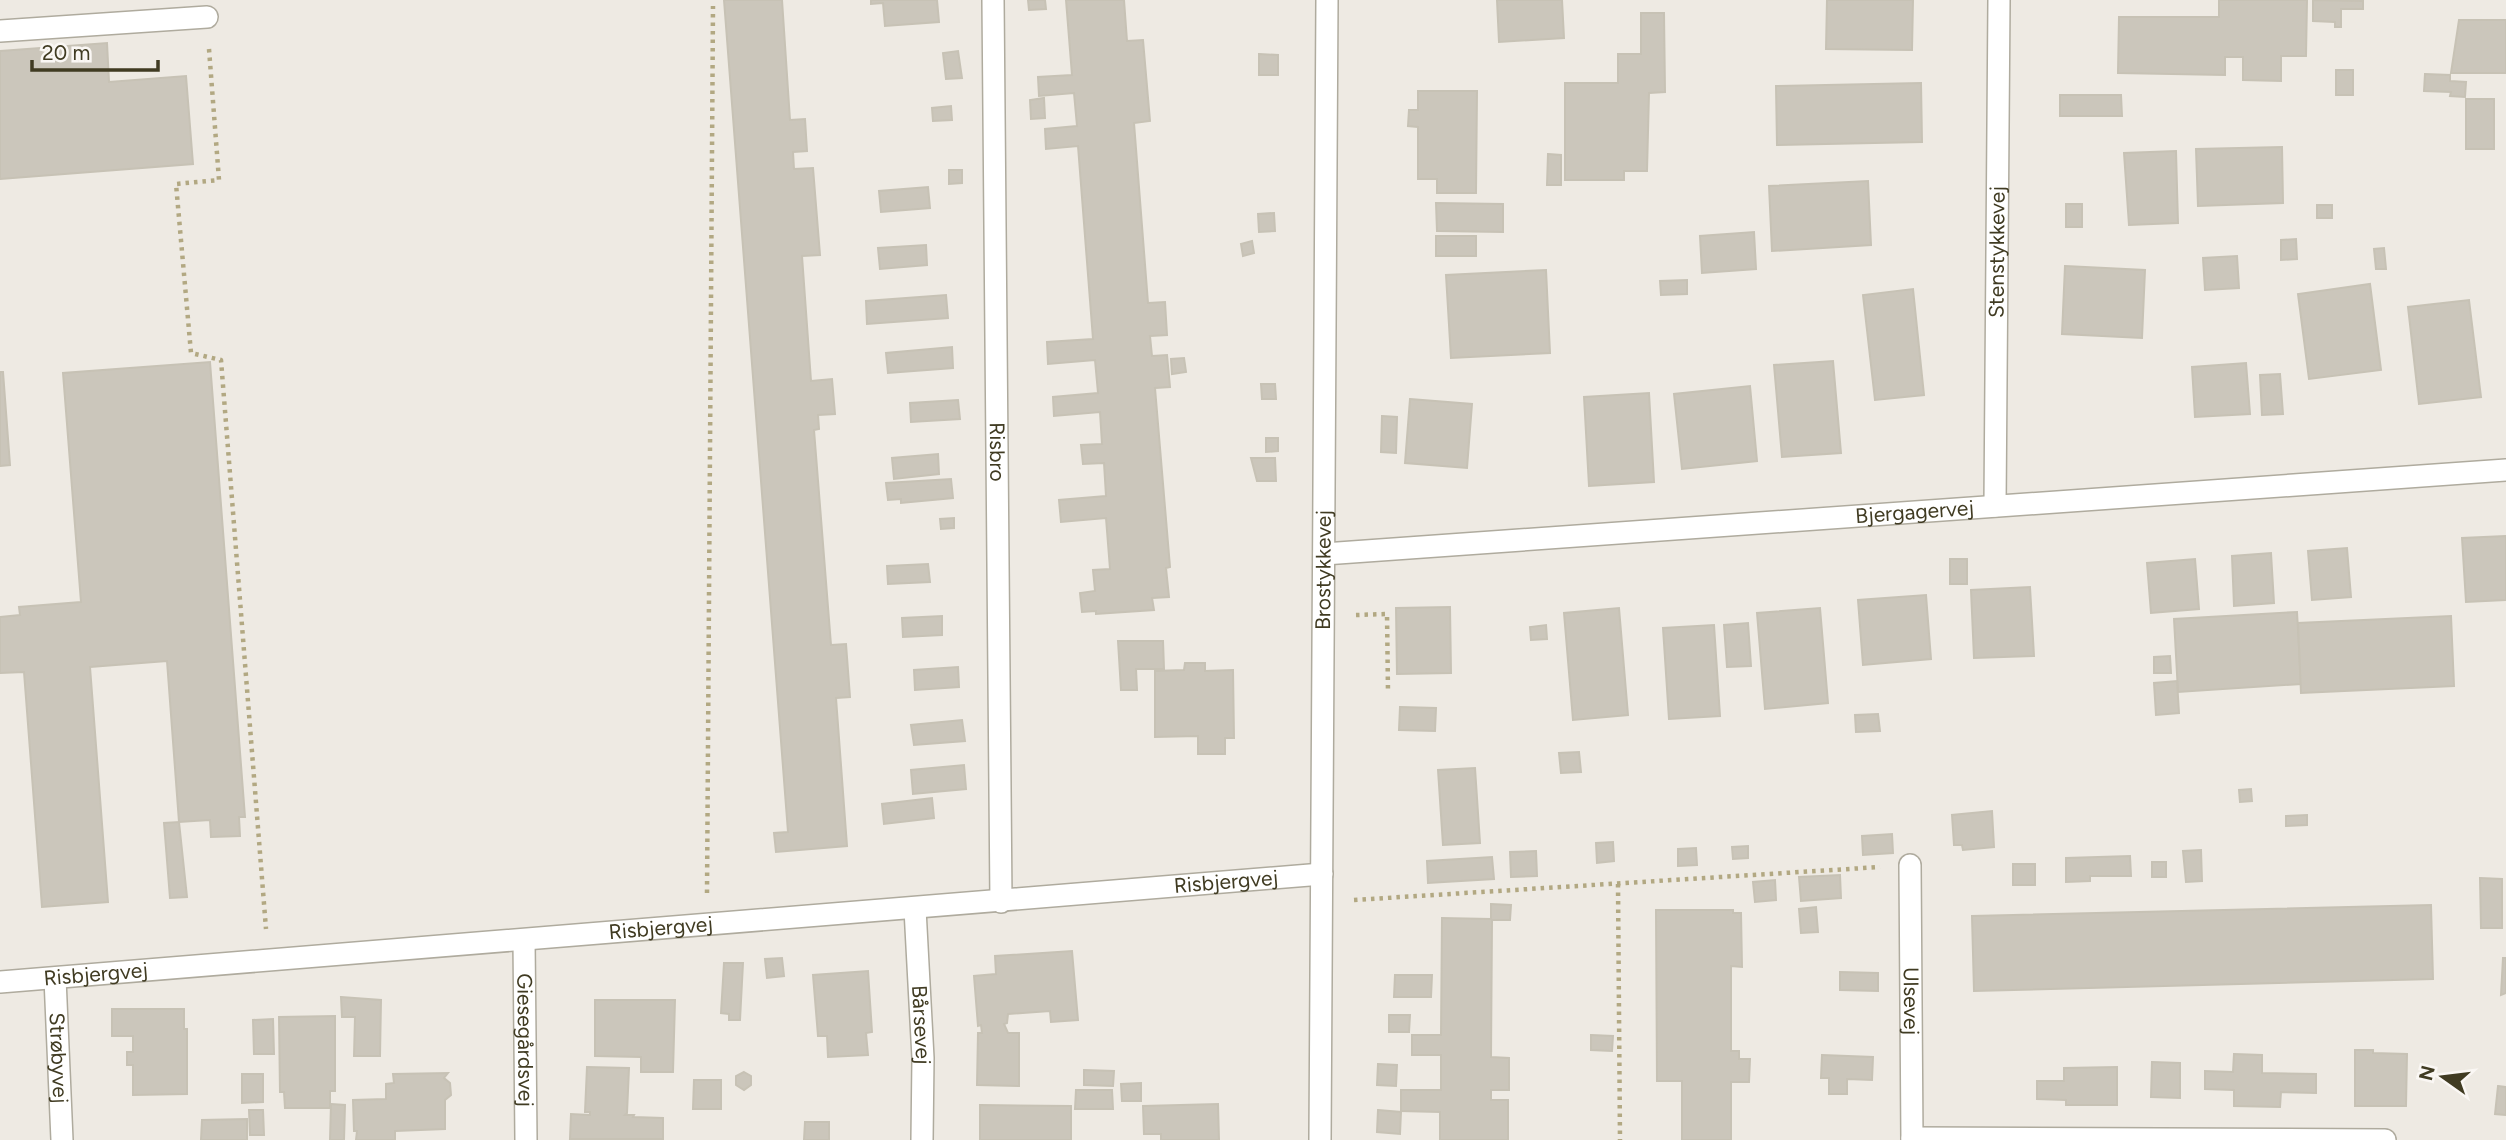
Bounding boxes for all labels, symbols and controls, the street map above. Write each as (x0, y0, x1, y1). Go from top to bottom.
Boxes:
scale bar (32, 28, 158, 72)
text: 20 m (42, 40, 90, 65)
street label: Stenstykkevej (1983, 186, 2010, 318)
street label: Risbro (985, 422, 1010, 482)
street label: Bjergagervej (1854, 495, 1975, 528)
street label: Brostykkevej (1310, 510, 1336, 630)
street label: Risbjergvej (1173, 865, 1279, 898)
street label: Risbjergvej (608, 911, 714, 944)
street label: Risbjergvej (43, 957, 149, 990)
street label: Ulsevej (1899, 967, 1924, 1035)
street label: Giesegårdsvej (512, 973, 539, 1107)
street label: Bårsevej (907, 984, 936, 1065)
street label: Strøbyvej (44, 1012, 73, 1104)
north arrow (2408, 1042, 2478, 1112)
text: N (2414, 1063, 2440, 1083)

